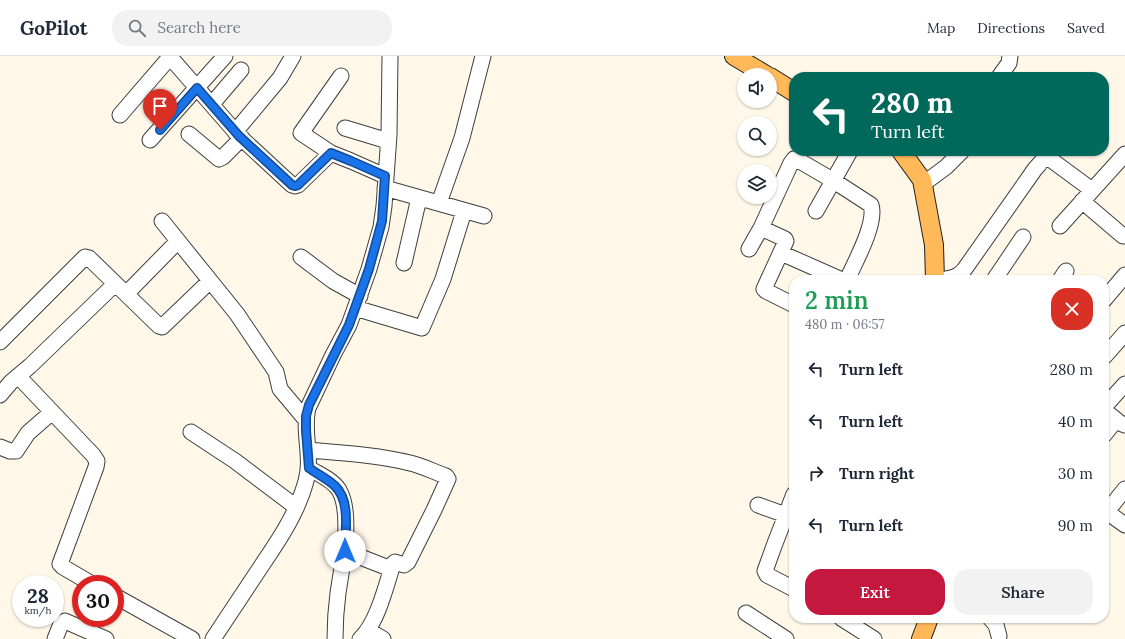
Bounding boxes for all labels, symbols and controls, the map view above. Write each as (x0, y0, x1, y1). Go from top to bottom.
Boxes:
search box (112, 10, 392, 46)
text: GoPilot (20, 16, 88, 40)
icon: search (126, 17, 148, 39)
text: Search here (158, 18, 241, 37)
text: Map (927, 19, 955, 37)
text: Directions (977, 19, 1045, 37)
text: Saved (1067, 19, 1105, 37)
map controls (737, 68, 777, 204)
button: sound (737, 68, 777, 108)
text: 280 m (871, 85, 953, 121)
icon: left (805, 88, 857, 140)
pin (143, 89, 177, 130)
icon: arrive (149, 95, 171, 117)
button: search (737, 116, 777, 156)
text: Turn left (871, 120, 944, 143)
button: layers (737, 164, 777, 204)
text: 2 min (805, 285, 869, 316)
button: close (1051, 288, 1093, 330)
text: 480 m · 06:57 (805, 316, 884, 333)
icon: left (805, 358, 827, 380)
text: Turn left (839, 360, 903, 379)
text: 280 m (1050, 360, 1093, 379)
icon: left (805, 410, 827, 432)
text: Turn left (839, 412, 903, 431)
text: 40 m (1058, 412, 1093, 431)
icon: right (805, 462, 827, 484)
text: Turn right (839, 464, 915, 483)
text: 30 m (1058, 464, 1093, 483)
icon: left (805, 514, 827, 536)
text: Turn left (839, 516, 903, 535)
text: 90 m (1058, 516, 1093, 535)
position arrow (324, 530, 366, 572)
button: Exit (805, 569, 945, 615)
button: Share (953, 569, 1093, 615)
speed limit sign: 30 (72, 575, 124, 627)
text: 28 (27, 583, 49, 608)
text: km/h (24, 604, 52, 617)

